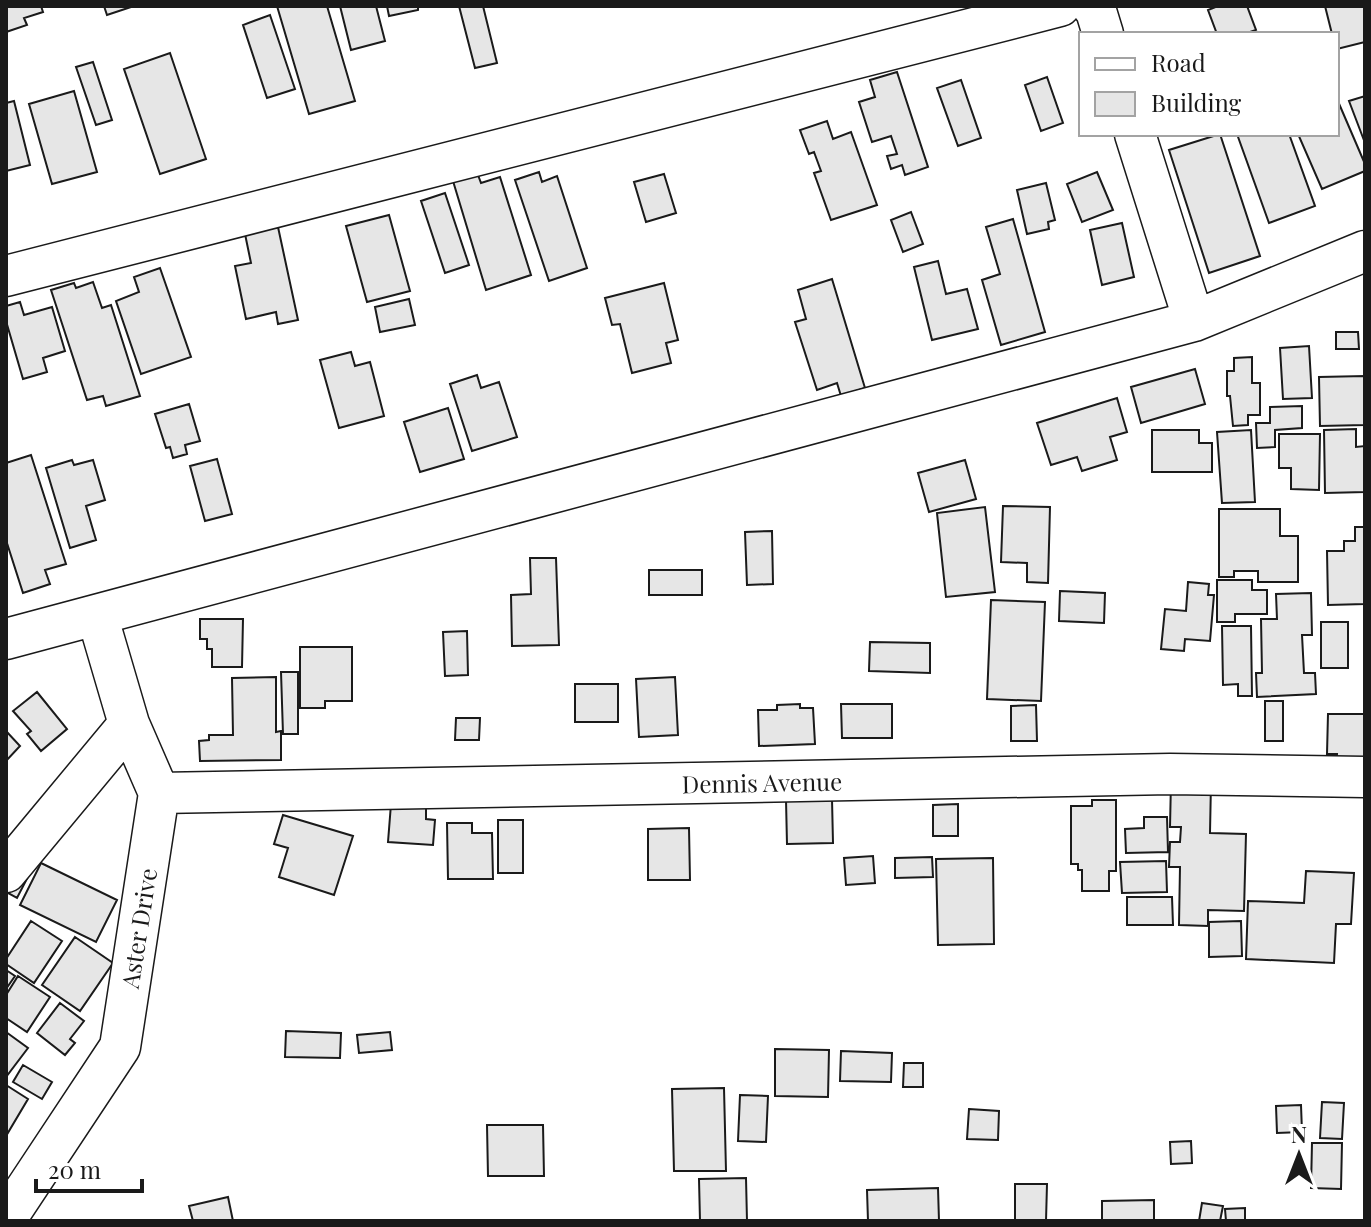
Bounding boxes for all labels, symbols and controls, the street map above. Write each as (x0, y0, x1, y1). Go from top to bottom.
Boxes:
legend (1079, 32, 1339, 136)
text: Road (1151, 46, 1206, 78)
text: Building (1151, 86, 1242, 118)
street label: Dennis Avenue (682, 765, 842, 799)
street label: Aster Drive (113, 866, 163, 991)
north arrow (1259, 1115, 1339, 1195)
text: N (1291, 1119, 1307, 1149)
scale bar (36, 1143, 142, 1193)
text: 20 m (48, 1153, 101, 1185)

